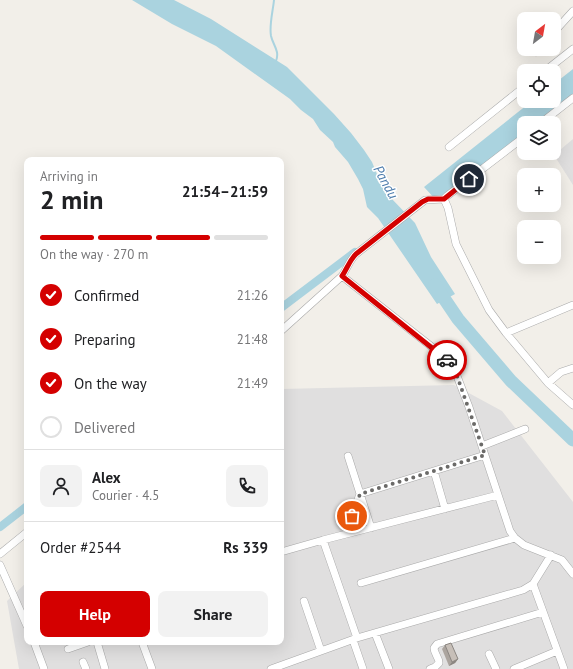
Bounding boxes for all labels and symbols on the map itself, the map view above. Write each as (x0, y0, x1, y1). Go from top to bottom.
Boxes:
north arrow (517, 12, 561, 56)
water label: Pandu (369, 162, 403, 202)
pin (452, 162, 486, 196)
courier (427, 340, 467, 380)
pin (335, 499, 369, 533)

